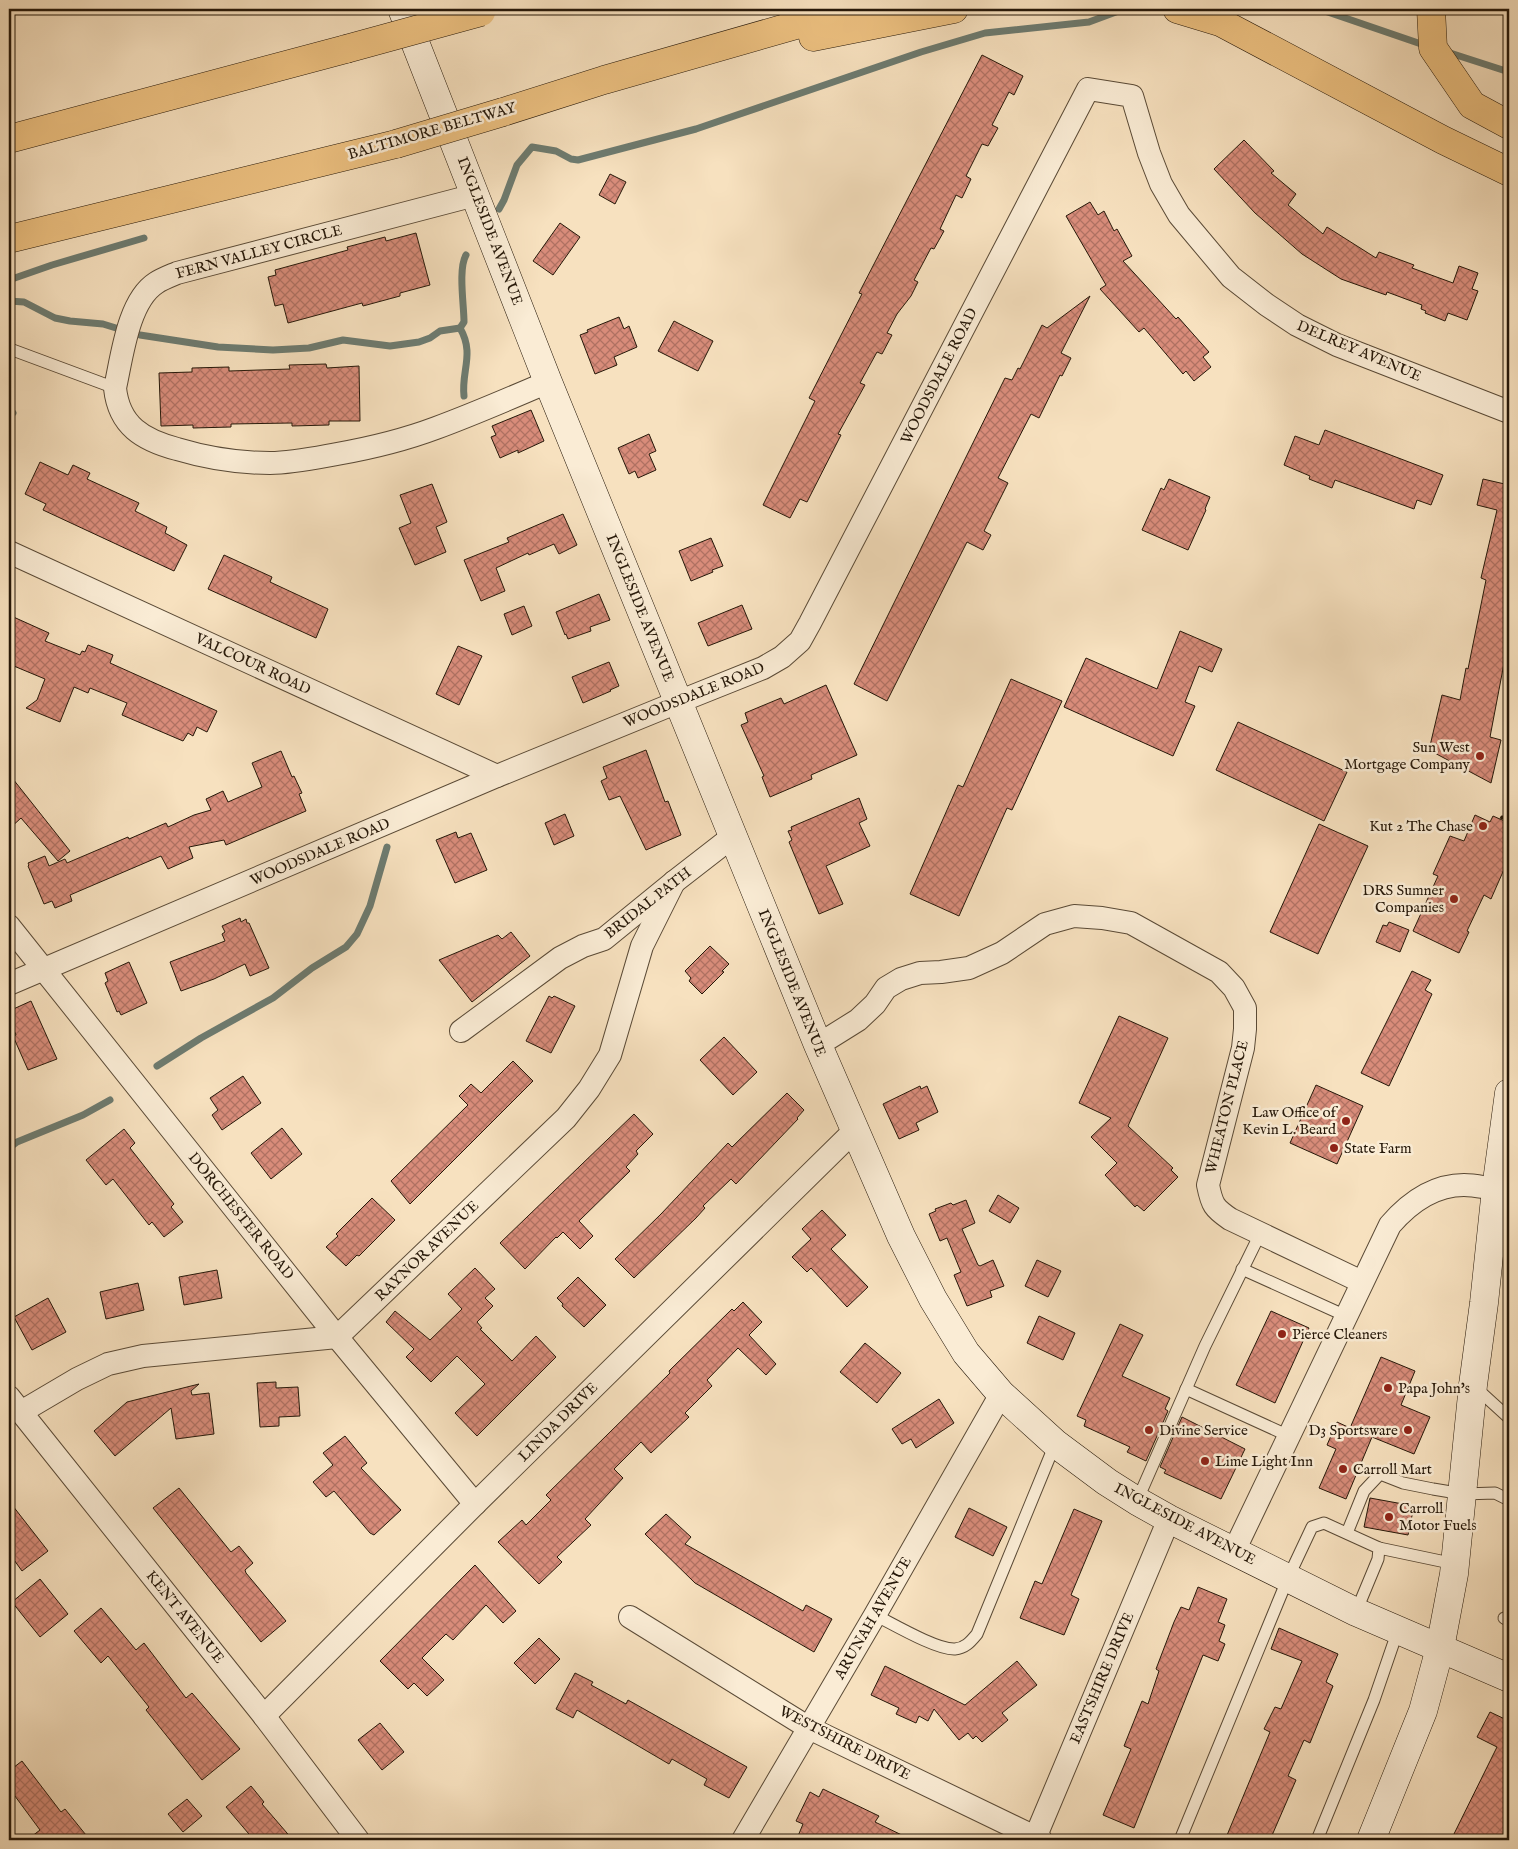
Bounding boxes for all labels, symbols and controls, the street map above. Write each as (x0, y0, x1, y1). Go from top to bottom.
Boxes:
street label: BALTIMORE BELTWAY (346, 98, 519, 164)
street label: INGLESIDE AVENUE (453, 154, 527, 308)
street label: FERN VALLEY CIRCLE (174, 221, 344, 283)
street label: WOODSDALE ROAD (896, 305, 982, 447)
street label: DELREY AVENUE (1294, 316, 1424, 386)
street label: INGLESIDE AVENUE (602, 531, 678, 685)
street label: VALCOUR ROAD (191, 628, 314, 699)
street label: WOODSDALE ROAD (621, 658, 767, 732)
place label: Sun West Mortgage Company (1344, 738, 1471, 774)
marker: Sun West Mortgage Company (1474, 750, 1486, 762)
street label: WOODSDALE ROAD (247, 814, 393, 890)
place label: Kut 2 The Chase (1369, 817, 1473, 836)
marker: Kut 2 The Chase (1477, 820, 1489, 832)
street label: BRIDAL PATH (601, 863, 695, 943)
place label: DRS Sumner Companies (1362, 881, 1444, 917)
marker: DRS Sumner Companies (1448, 893, 1460, 905)
street label: INGLESIDE AVENUE (754, 906, 830, 1060)
street label: WHEATON PLACE (1201, 1038, 1253, 1176)
place label: Law Office of Kevin L. Beard (1242, 1103, 1339, 1139)
marker: Law Office of Kevin L. Beard (1340, 1115, 1352, 1127)
place label: State Farm (1344, 1139, 1412, 1158)
marker: State Farm (1328, 1142, 1340, 1154)
street label: DORCHESTER ROAD (184, 1148, 298, 1284)
street label: RAYNOR AVENUE (371, 1197, 483, 1305)
place label: Pierce Cleaners (1292, 1325, 1387, 1344)
marker: Pierce Cleaners (1276, 1328, 1288, 1340)
street label: LINDA DRIVE (514, 1378, 602, 1466)
place label: Papa John's (1398, 1379, 1470, 1398)
marker: Papa John's (1382, 1382, 1394, 1394)
place label: Divine Service (1159, 1421, 1248, 1440)
place label: D3 Sportsware (1309, 1421, 1398, 1440)
marker: Divine Service (1143, 1424, 1155, 1436)
marker: D3 Sportsware (1402, 1424, 1414, 1436)
place label: Lime Light Inn (1215, 1452, 1313, 1471)
marker: Lime Light Inn (1199, 1455, 1211, 1467)
place label: Carroll Mart (1353, 1460, 1432, 1479)
marker: Carroll Mart (1337, 1463, 1349, 1475)
street label: INGLESIDE AVENUE (1111, 1479, 1259, 1569)
place label: Carroll Motor Fuels (1399, 1499, 1476, 1535)
marker: Carroll Motor Fuels (1383, 1511, 1395, 1523)
street label: ARUNAH AVENUE (830, 1553, 916, 1684)
street label: KENT AVENUE (142, 1567, 228, 1667)
street label: EASTSHIRE DRIVE (1066, 1609, 1138, 1747)
street label: WESTSHIRE DRIVE (776, 1702, 914, 1784)

